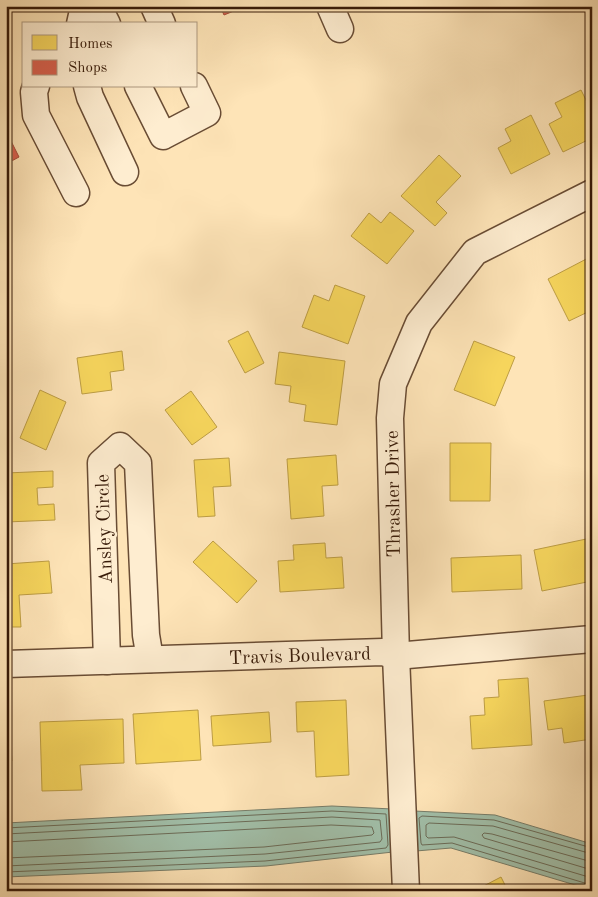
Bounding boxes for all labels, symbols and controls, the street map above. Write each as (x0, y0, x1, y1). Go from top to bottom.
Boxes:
legend (22, 22, 198, 88)
text: Homes (68, 37, 113, 52)
text: Shops (68, 61, 107, 76)
street label: Thrasher Drive (384, 430, 405, 558)
street label: Ansley Circle (94, 474, 117, 584)
street label: Travis Boulevard (229, 645, 371, 669)

